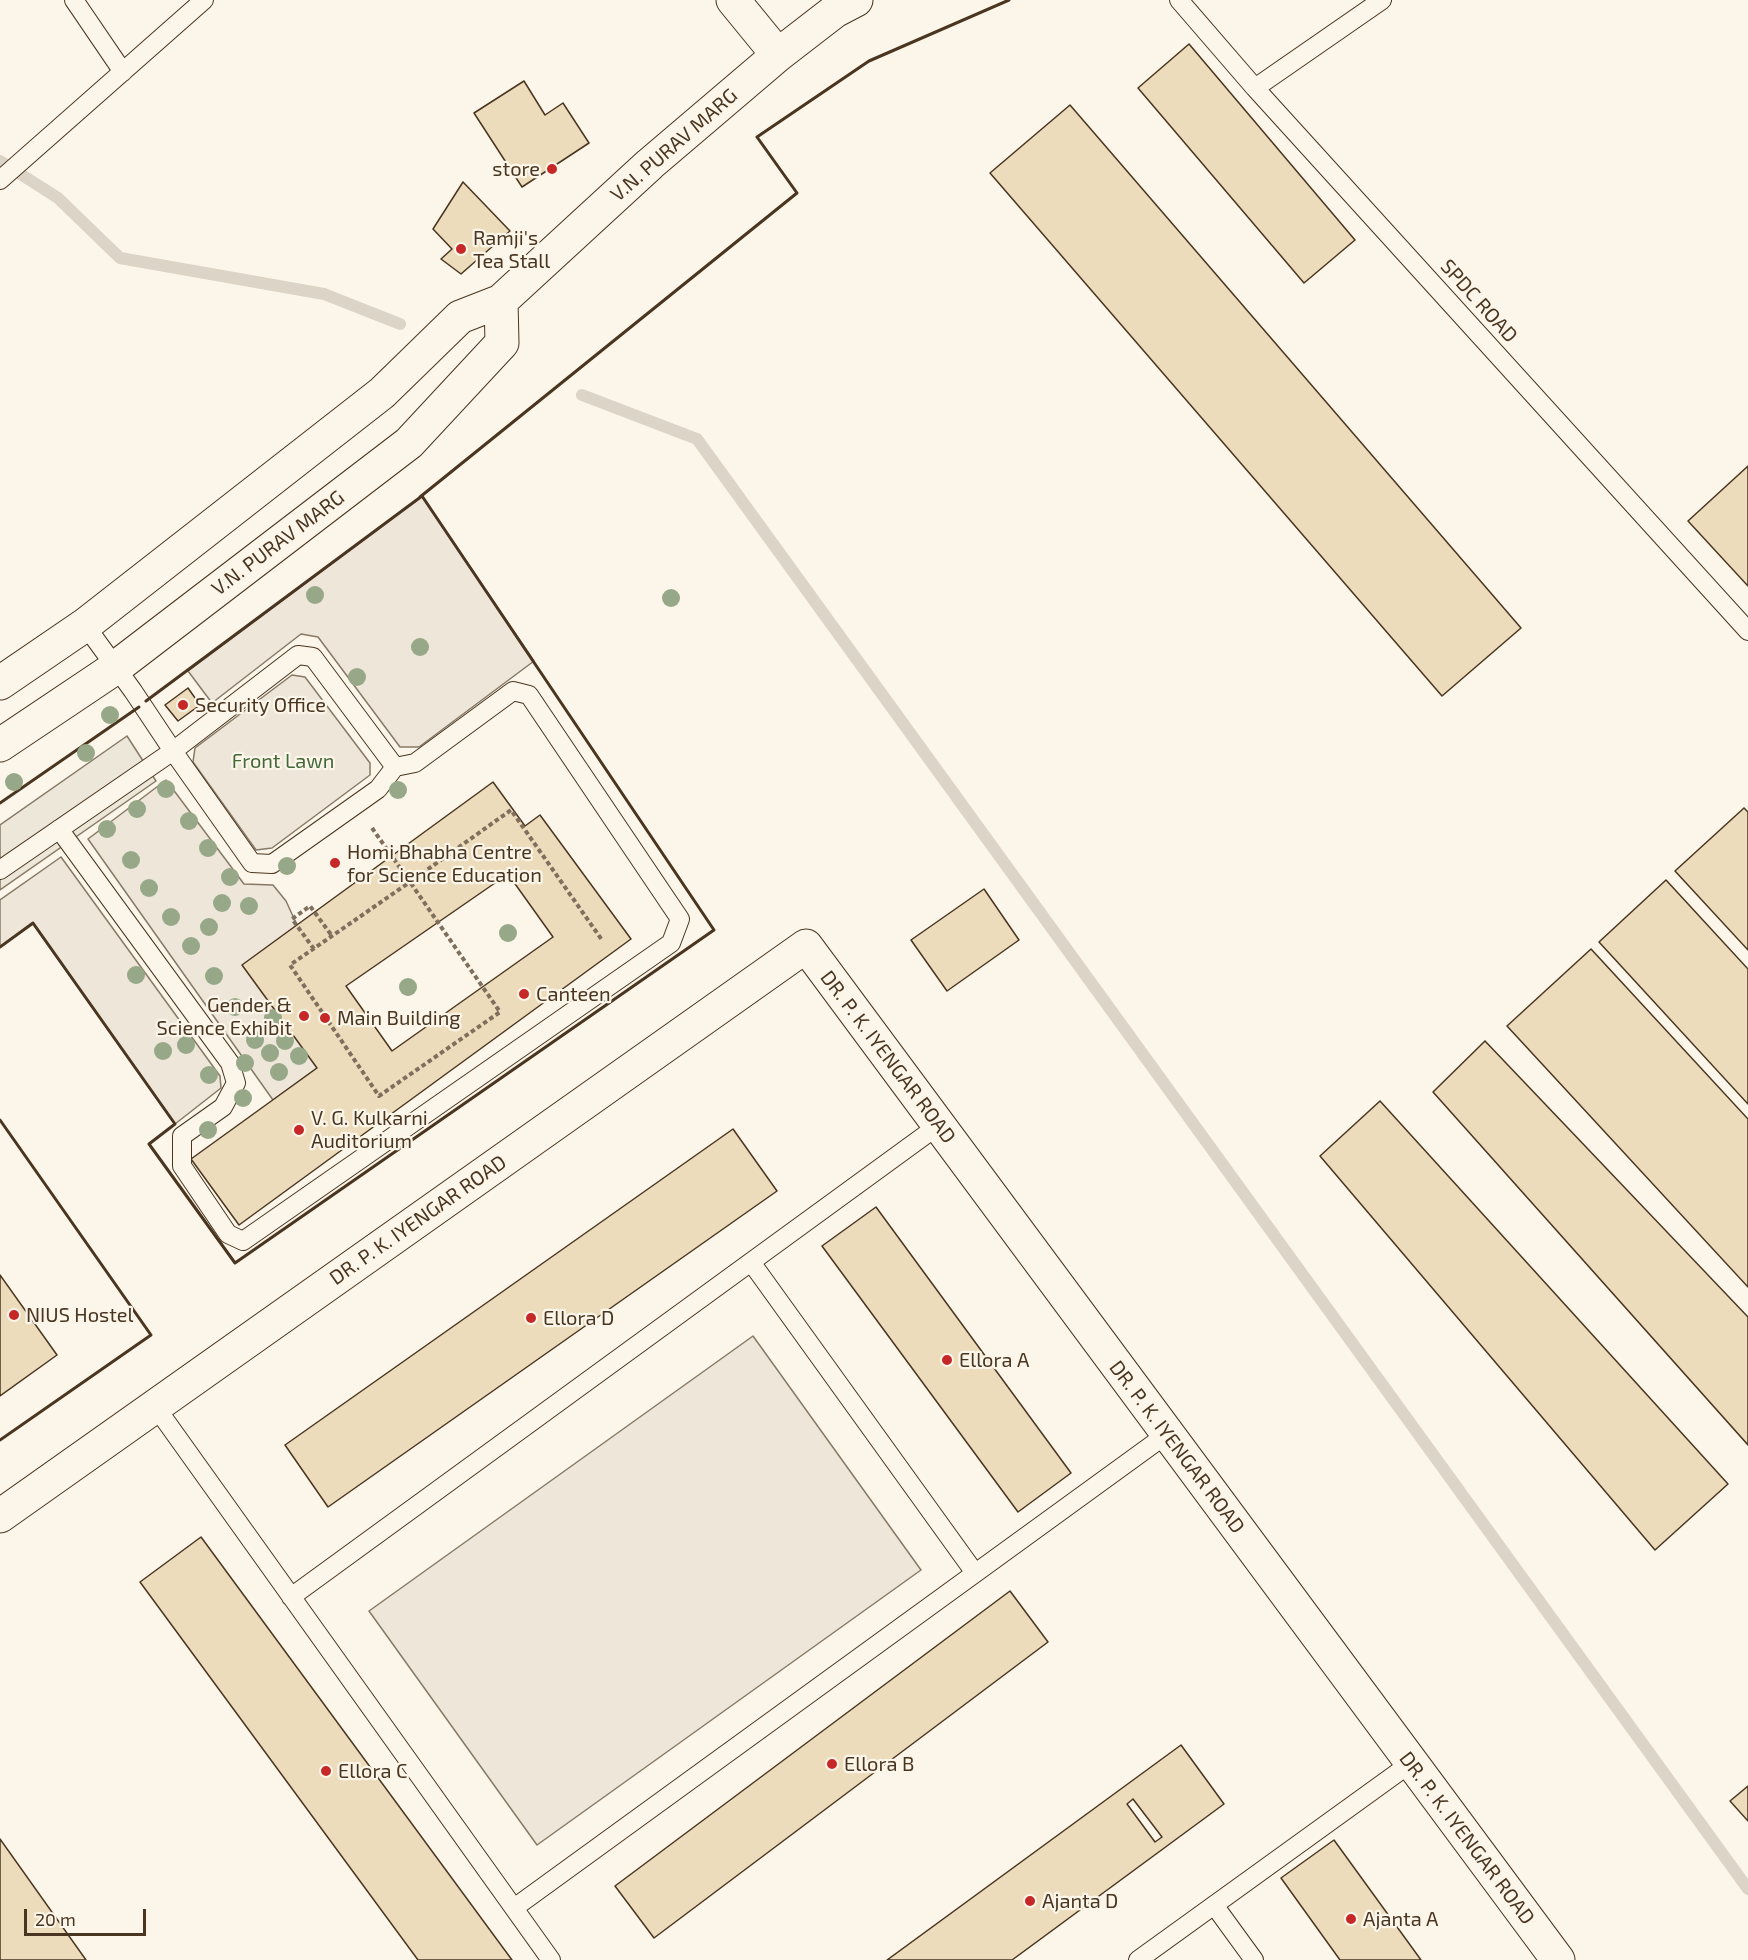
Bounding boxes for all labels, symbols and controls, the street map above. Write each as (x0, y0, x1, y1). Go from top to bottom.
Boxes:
street label: V.N. PURAV MARG (606, 84, 742, 206)
place label: store (492, 157, 540, 181)
marker: store (545, 162, 559, 176)
place label: Ramji's Tea Stall (473, 226, 550, 273)
marker: Ramji's Tea Stall (454, 242, 468, 256)
street label: SPDC ROAD (1435, 255, 1523, 347)
street label: V.N. PURAV MARG (207, 485, 349, 601)
place label: Security Office (195, 693, 326, 717)
marker: Security Office (176, 698, 190, 712)
park label: Front Lawn (232, 749, 334, 773)
place label: Homi Bhabha Centre for Science Education (347, 840, 542, 887)
marker: Homi Bhabha Centre for Science Education (328, 856, 342, 870)
street label: DR. P. K. IYENGAR ROAD (815, 966, 961, 1148)
place label: Canteen (536, 982, 611, 1006)
marker: Canteen (517, 987, 531, 1001)
place label: Gender & Science Exhibit (157, 993, 292, 1040)
place label: Main Building (337, 1006, 460, 1030)
marker: Gender & Science Exhibit (297, 1009, 311, 1023)
marker: Main Building (318, 1011, 332, 1025)
place label: V. G. Kulkarni Auditorium (311, 1106, 428, 1153)
marker: V. G. Kulkarni Auditorium (292, 1123, 306, 1137)
street label: DR. P. K. IYENGAR ROAD (325, 1150, 511, 1290)
place label: NIUS Hostel (26, 1303, 134, 1327)
place label: Ellora D (543, 1306, 614, 1330)
marker: NIUS Hostel (7, 1308, 21, 1322)
marker: Ellora D (524, 1311, 538, 1325)
place label: Ellora A (959, 1348, 1029, 1372)
marker: Ellora A (940, 1353, 954, 1367)
street label: DR. P. K. IYENGAR ROAD (1104, 1356, 1250, 1538)
street label: DR. P. K. IYENGAR ROAD (1394, 1747, 1540, 1929)
place label: Ellora B (844, 1752, 914, 1776)
marker: Ellora B (825, 1757, 839, 1771)
place label: Ellora C (338, 1759, 407, 1783)
marker: Ellora C (319, 1764, 333, 1778)
place label: Ajanta D (1042, 1889, 1118, 1913)
marker: Ajanta D (1023, 1894, 1037, 1908)
scale bar (27, 1897, 148, 1935)
place label: Ajanta A (1363, 1907, 1439, 1931)
text: 20 m (35, 1908, 76, 1930)
marker: Ajanta A (1344, 1912, 1358, 1926)

